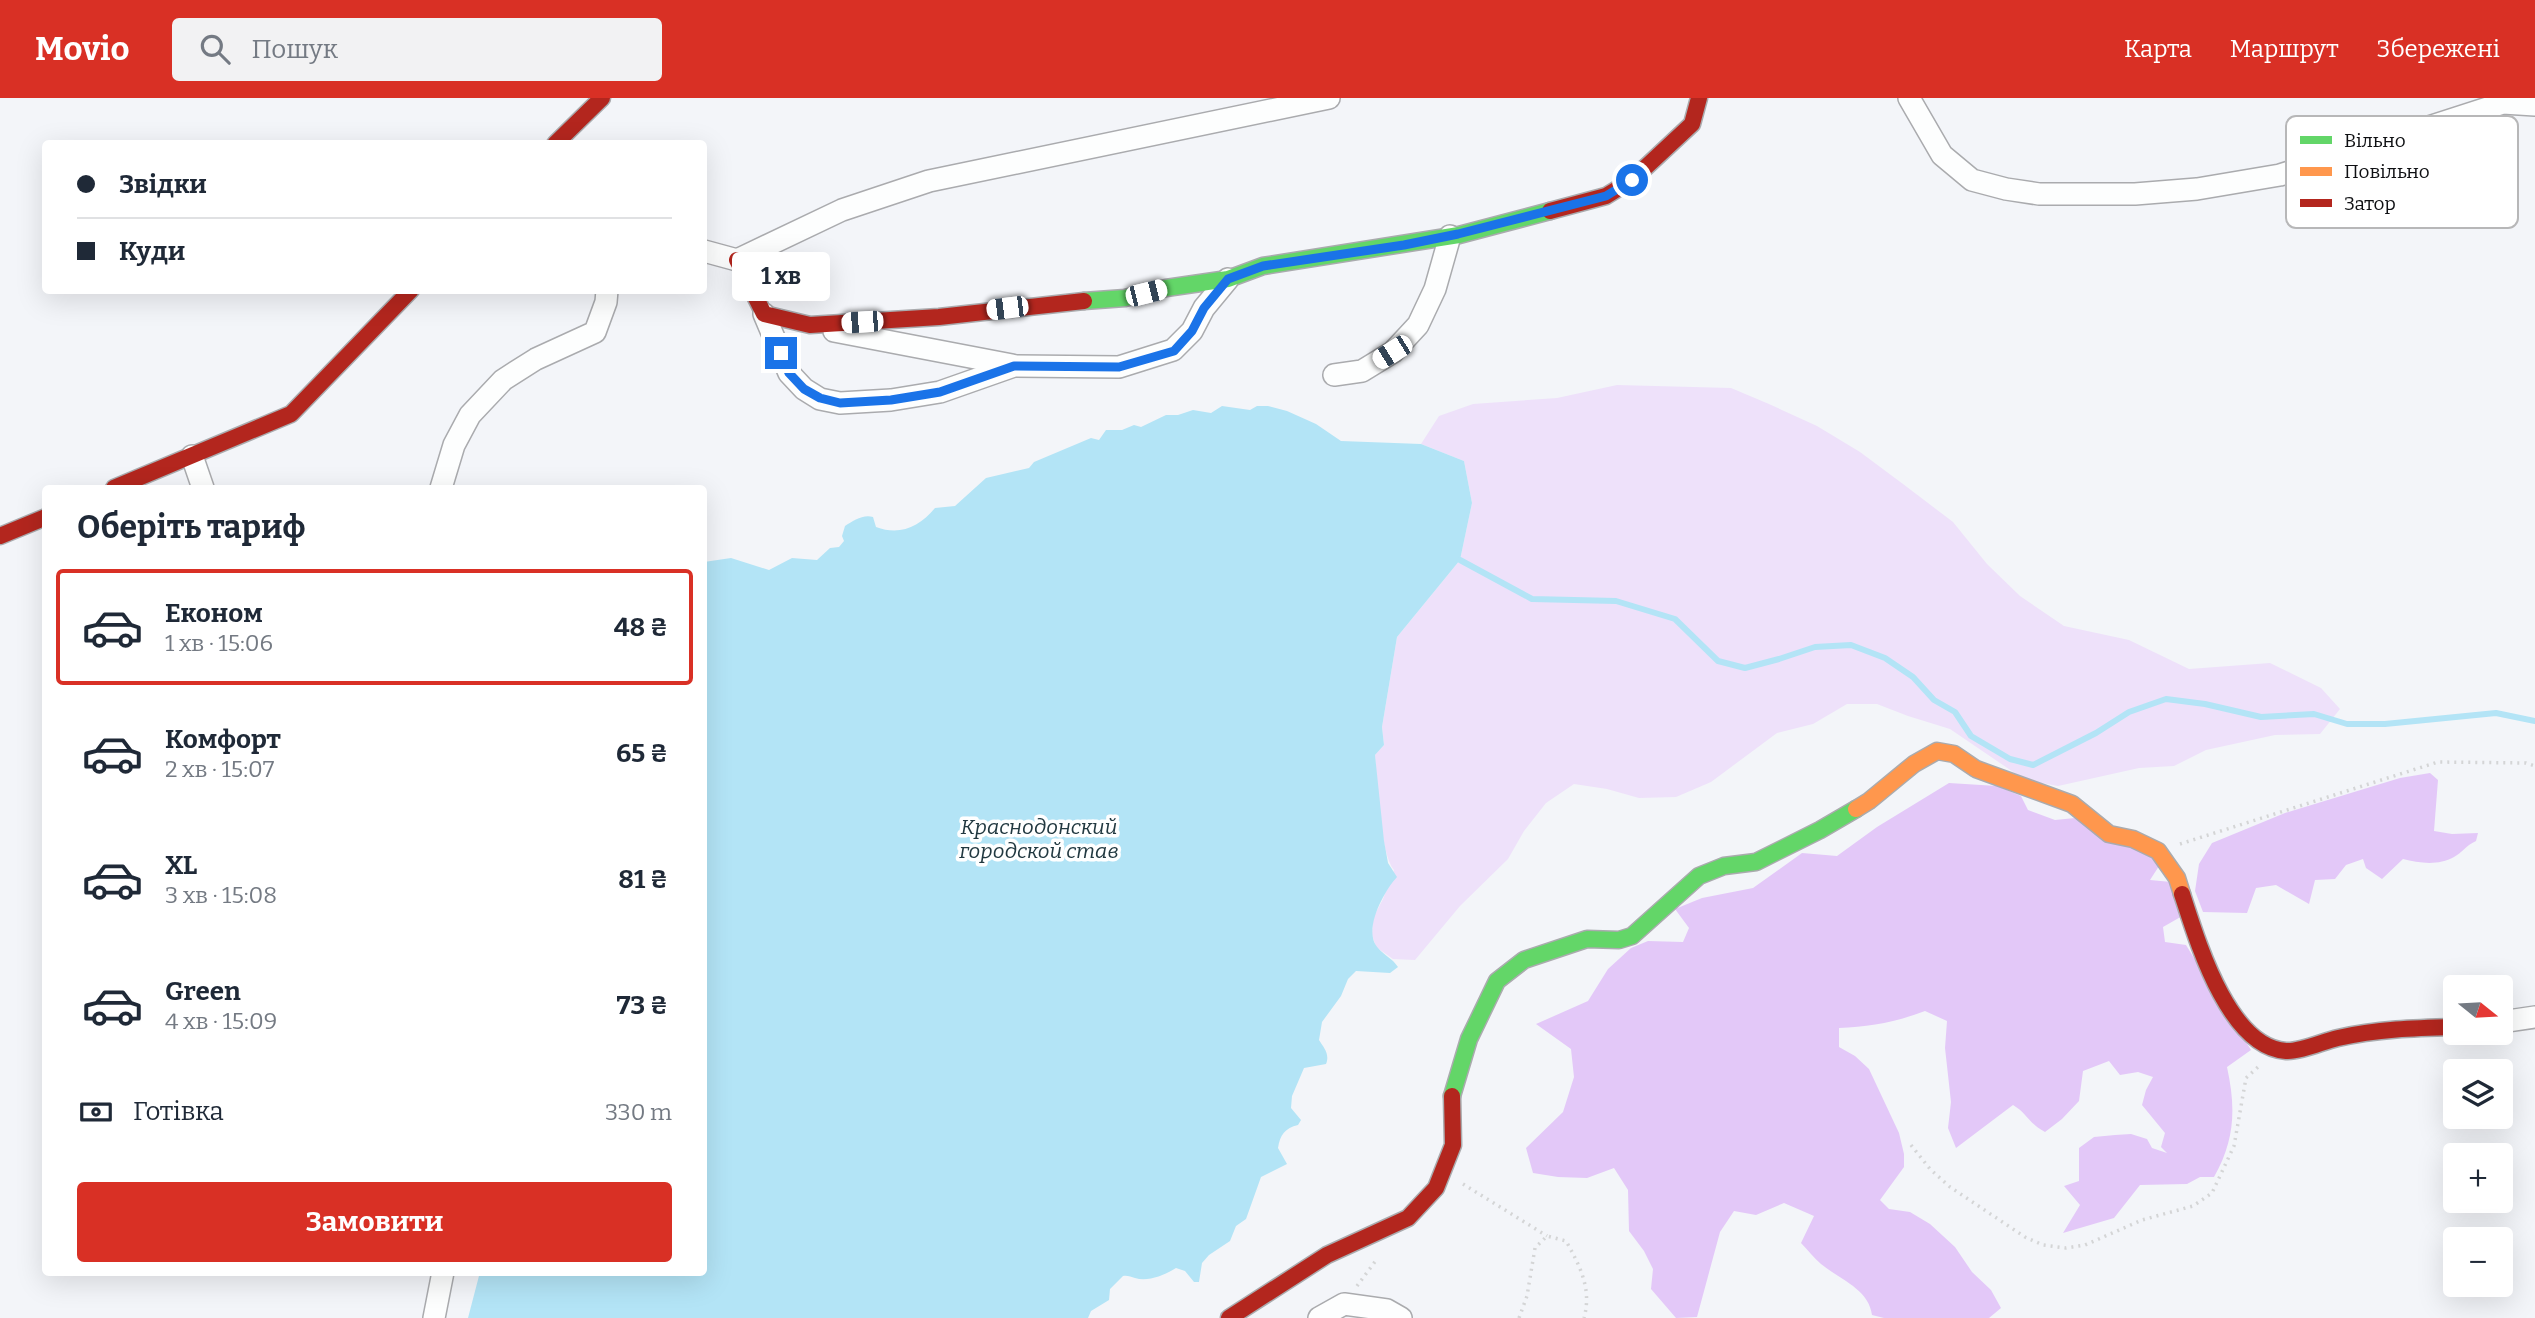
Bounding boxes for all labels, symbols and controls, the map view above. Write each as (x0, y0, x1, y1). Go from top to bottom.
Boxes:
search box (172, 18, 662, 81)
text: Movio (35, 29, 130, 69)
icon: search (196, 30, 234, 68)
text: Пошук (252, 34, 338, 65)
text: Карта (2124, 35, 2192, 63)
text: Маршрут (2230, 35, 2339, 63)
text: Збережені (2377, 35, 2500, 63)
legend (2286, 116, 2518, 228)
text: Вільно (2344, 129, 2406, 152)
text: Повільно (2344, 160, 2430, 183)
route start (1616, 164, 1648, 196)
text: Звідки (119, 169, 207, 200)
text: Затор (2344, 192, 2396, 215)
text: Куди (119, 236, 185, 267)
callout: 1 хв (732, 252, 830, 300)
text: 1 хв (761, 262, 801, 290)
car (1124, 278, 1169, 308)
car (985, 295, 1030, 321)
car (841, 310, 884, 334)
car (1369, 332, 1416, 372)
route end (765, 337, 797, 369)
text: Оберіть тариф (77, 508, 305, 546)
icon: car (81, 596, 144, 659)
text: Економ (165, 598, 263, 629)
text: 48 ₴ (614, 612, 668, 643)
text: 1 хв · 15:06 (165, 629, 273, 657)
icon: car (81, 722, 144, 785)
text: Комфорт (165, 724, 281, 755)
text: 65 ₴ (616, 738, 668, 769)
text: 2 хв · 15:07 (165, 755, 274, 783)
water label: Краснодонский городской став (958, 814, 1119, 864)
icon: car (81, 848, 144, 911)
text: XL (165, 850, 197, 881)
text: 81 ₴ (618, 864, 668, 895)
text: 3 хв · 15:08 (165, 881, 277, 909)
icon: car (81, 974, 144, 1037)
north arrow (2443, 975, 2513, 1045)
map controls (2443, 975, 2513, 1297)
text: Green (165, 976, 241, 1007)
text: 73 ₴ (617, 990, 668, 1021)
text: 4 хв · 15:09 (165, 1007, 277, 1035)
button: layers (2443, 1059, 2513, 1129)
icon: cash (77, 1093, 115, 1131)
text: Готівка (133, 1096, 224, 1127)
text: 330 m (605, 1098, 672, 1126)
button: + (2443, 1143, 2513, 1213)
button: Замовити (77, 1182, 672, 1262)
button: − (2443, 1227, 2513, 1297)

